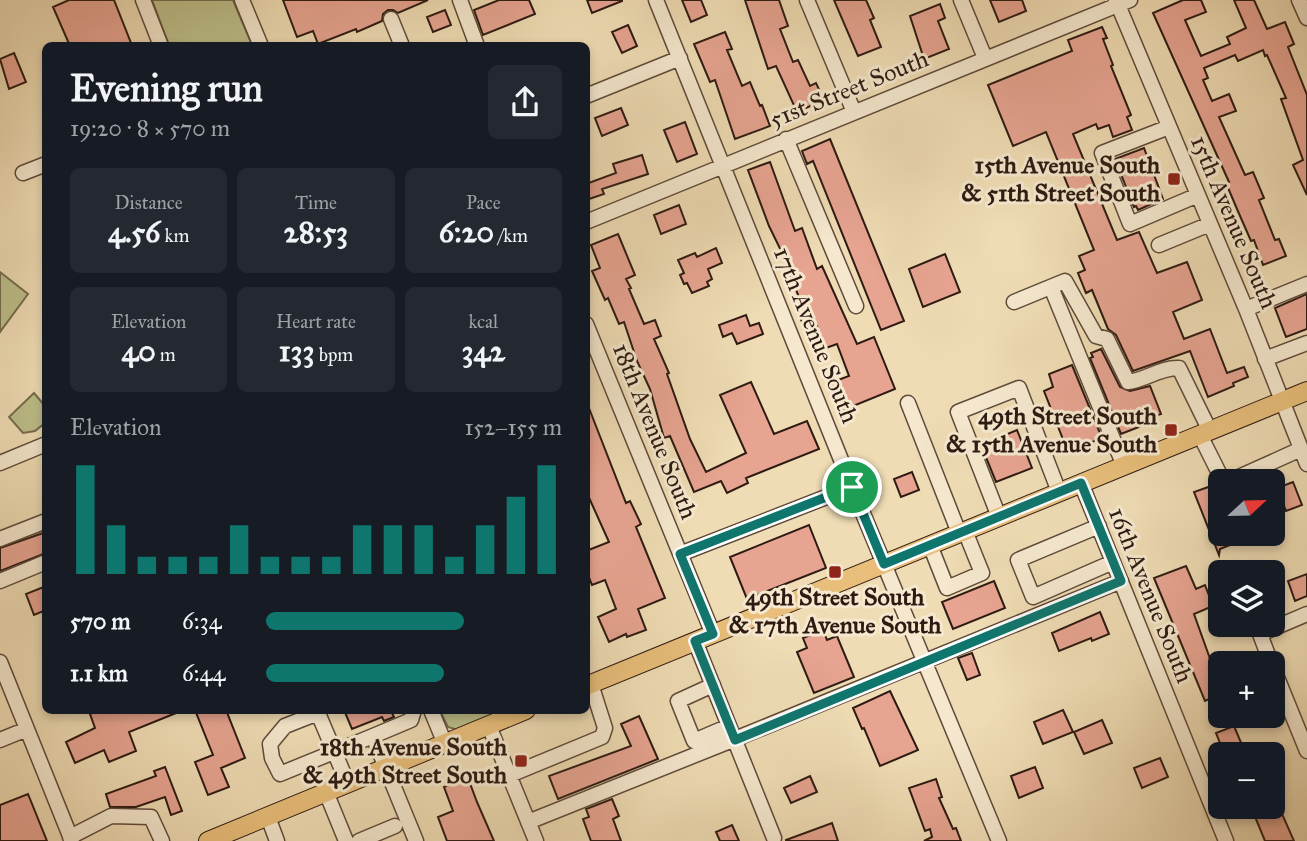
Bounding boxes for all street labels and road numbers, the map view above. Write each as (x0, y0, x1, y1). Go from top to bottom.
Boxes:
street label: 51st Street South (765, 44, 933, 134)
street label: 15th Avenue South (1184, 131, 1284, 313)
street label: 17th Avenue South (767, 243, 865, 427)
street label: 18th Avenue South (606, 339, 704, 523)
street label: 16th Avenue South (1102, 503, 1200, 687)

